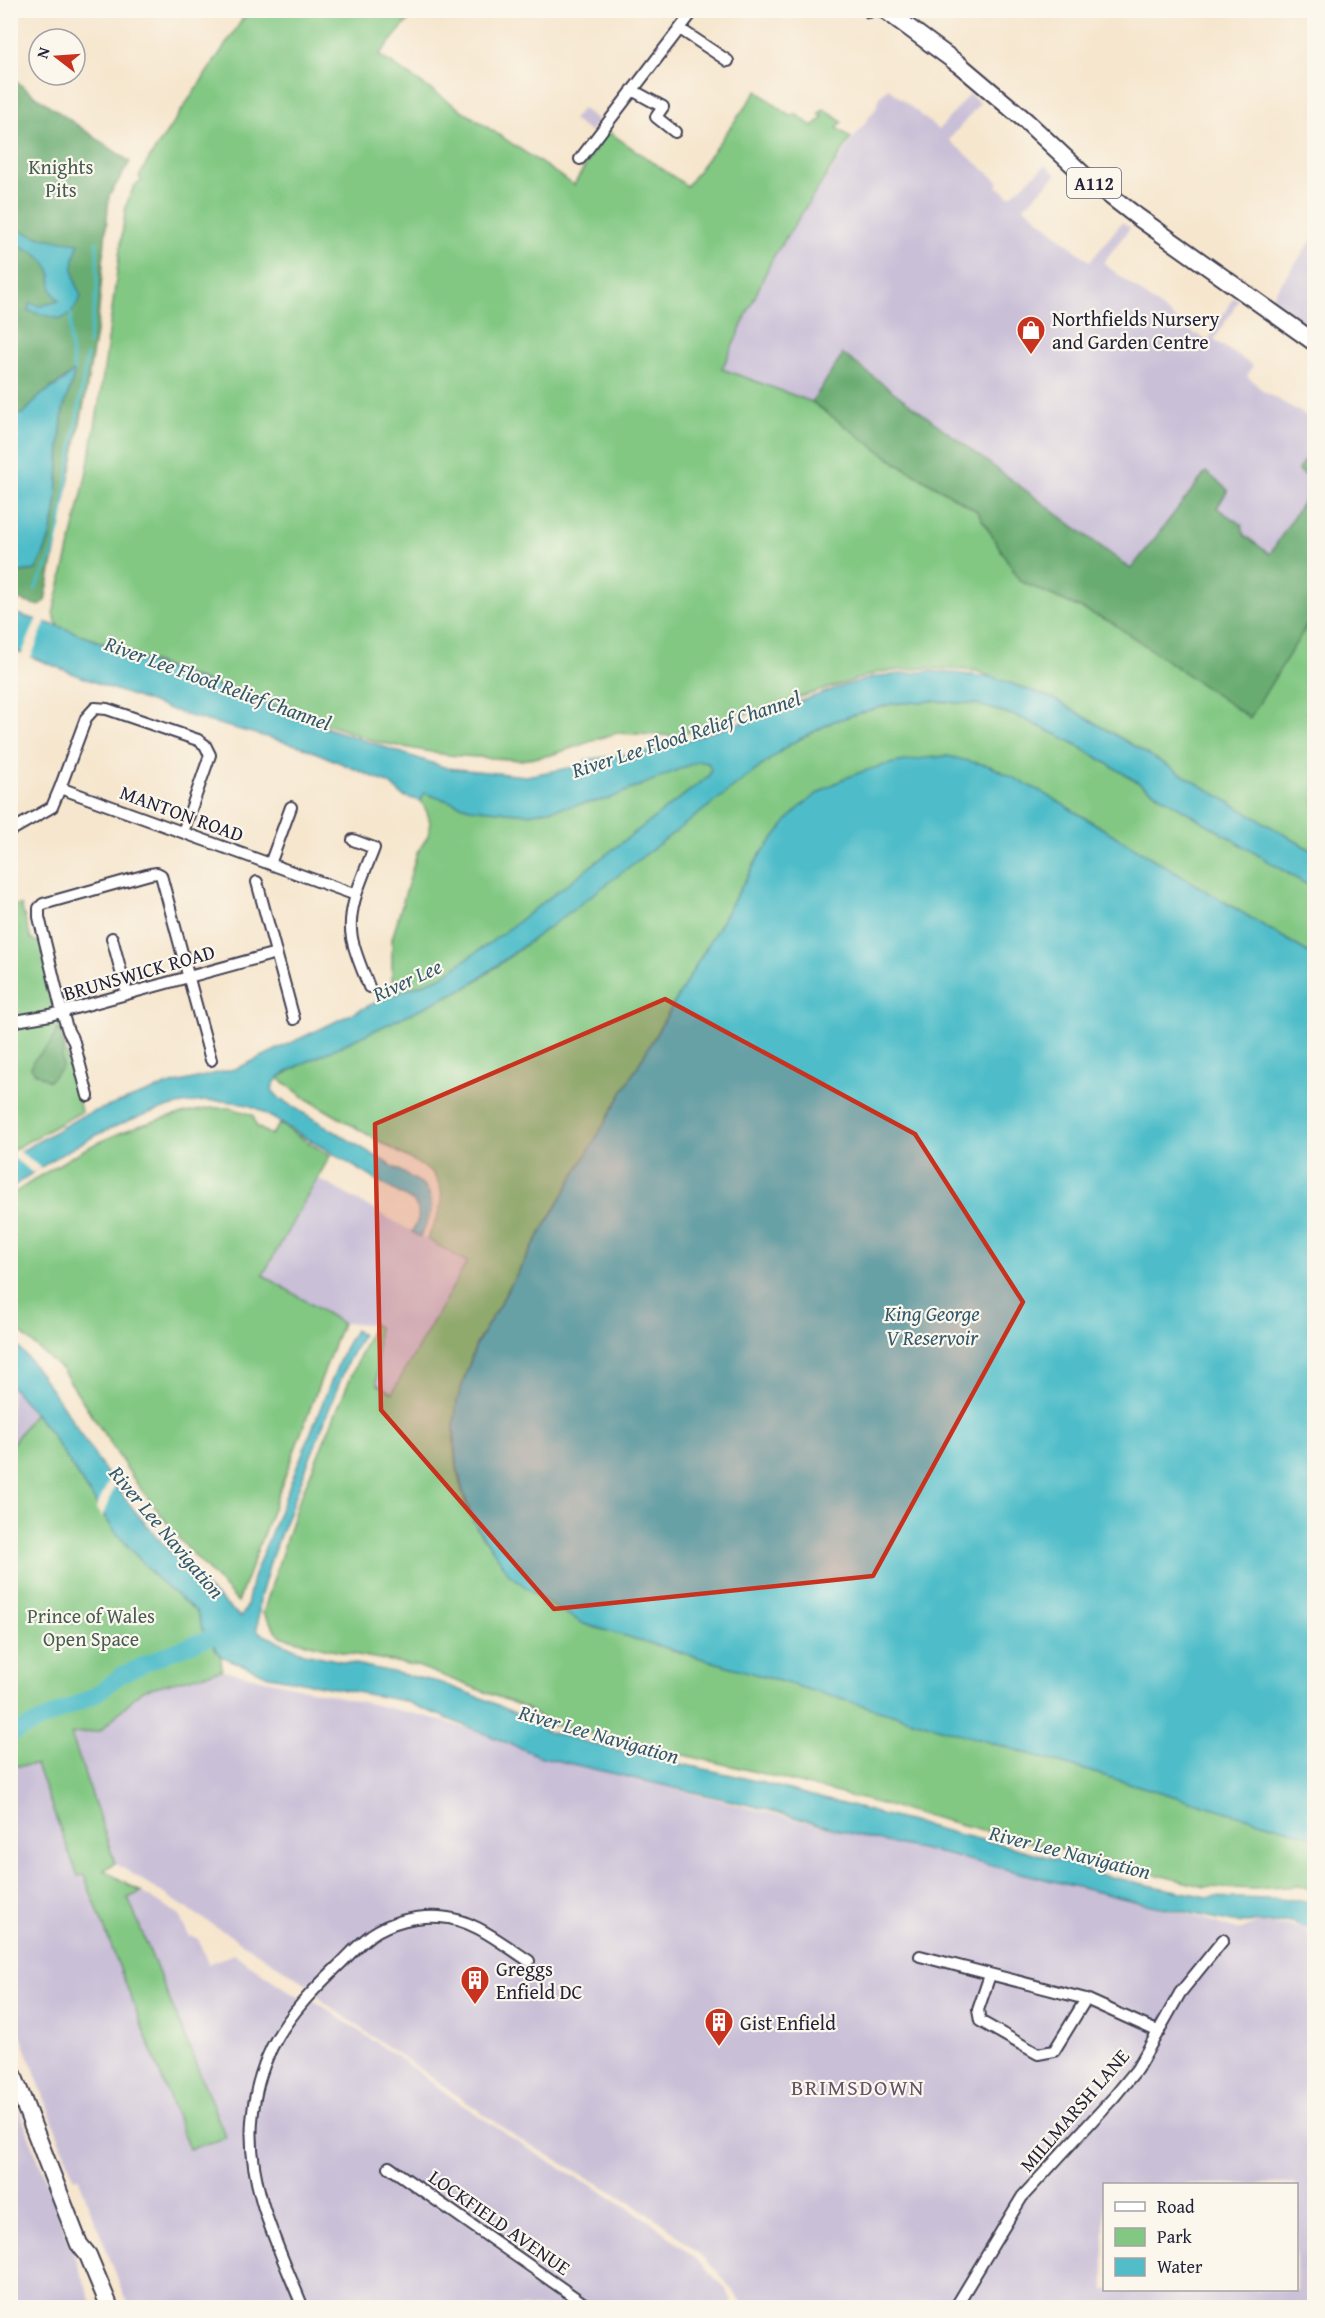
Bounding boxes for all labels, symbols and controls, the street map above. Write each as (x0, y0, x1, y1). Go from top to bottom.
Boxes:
north arrow (27, 27, 87, 87)
text: N (30, 44, 56, 61)
park label: Knights Pits (29, 152, 93, 204)
road number: A112 (1067, 168, 1121, 198)
place label: Northfields Nursery and Garden Centre (1052, 304, 1220, 356)
shop icon: Northfields Nursery and Garden Centre (1015, 314, 1047, 356)
water label: River Lee Flood Relief Channel (100, 627, 335, 738)
water label: River Lee Flood Relief Channel (567, 682, 804, 786)
street label: MANTON ROAD (116, 777, 248, 849)
street label: BRUNSWICK ROAD (60, 936, 218, 1008)
water label: River Lee (366, 951, 447, 1010)
water label: King George V Reservoir (883, 1298, 980, 1353)
water label: River Lee Navigation (101, 1458, 232, 1606)
park label: Prince of Wales Open Space (27, 1601, 155, 1653)
water label: River Lee Navigation (514, 1696, 683, 1772)
water label: River Lee Navigation (985, 1817, 1154, 1887)
place label: Greggs Enfield DC (496, 1954, 583, 2006)
building icon: Greggs Enfield DC (459, 1964, 491, 2006)
building icon: Gist Enfield (703, 2006, 735, 2048)
place label: Gist Enfield (740, 2008, 836, 2037)
street label: MILLMARSH LANE (1012, 2042, 1136, 2178)
district label: BRIMSDOWN (791, 2071, 925, 2103)
street label: LOCKFIELD AVENUE (423, 2162, 577, 2282)
legend (1103, 2183, 1298, 2291)
text: Road (1157, 2193, 1195, 2220)
text: Park (1157, 2223, 1193, 2250)
text: Water (1157, 2253, 1203, 2280)

